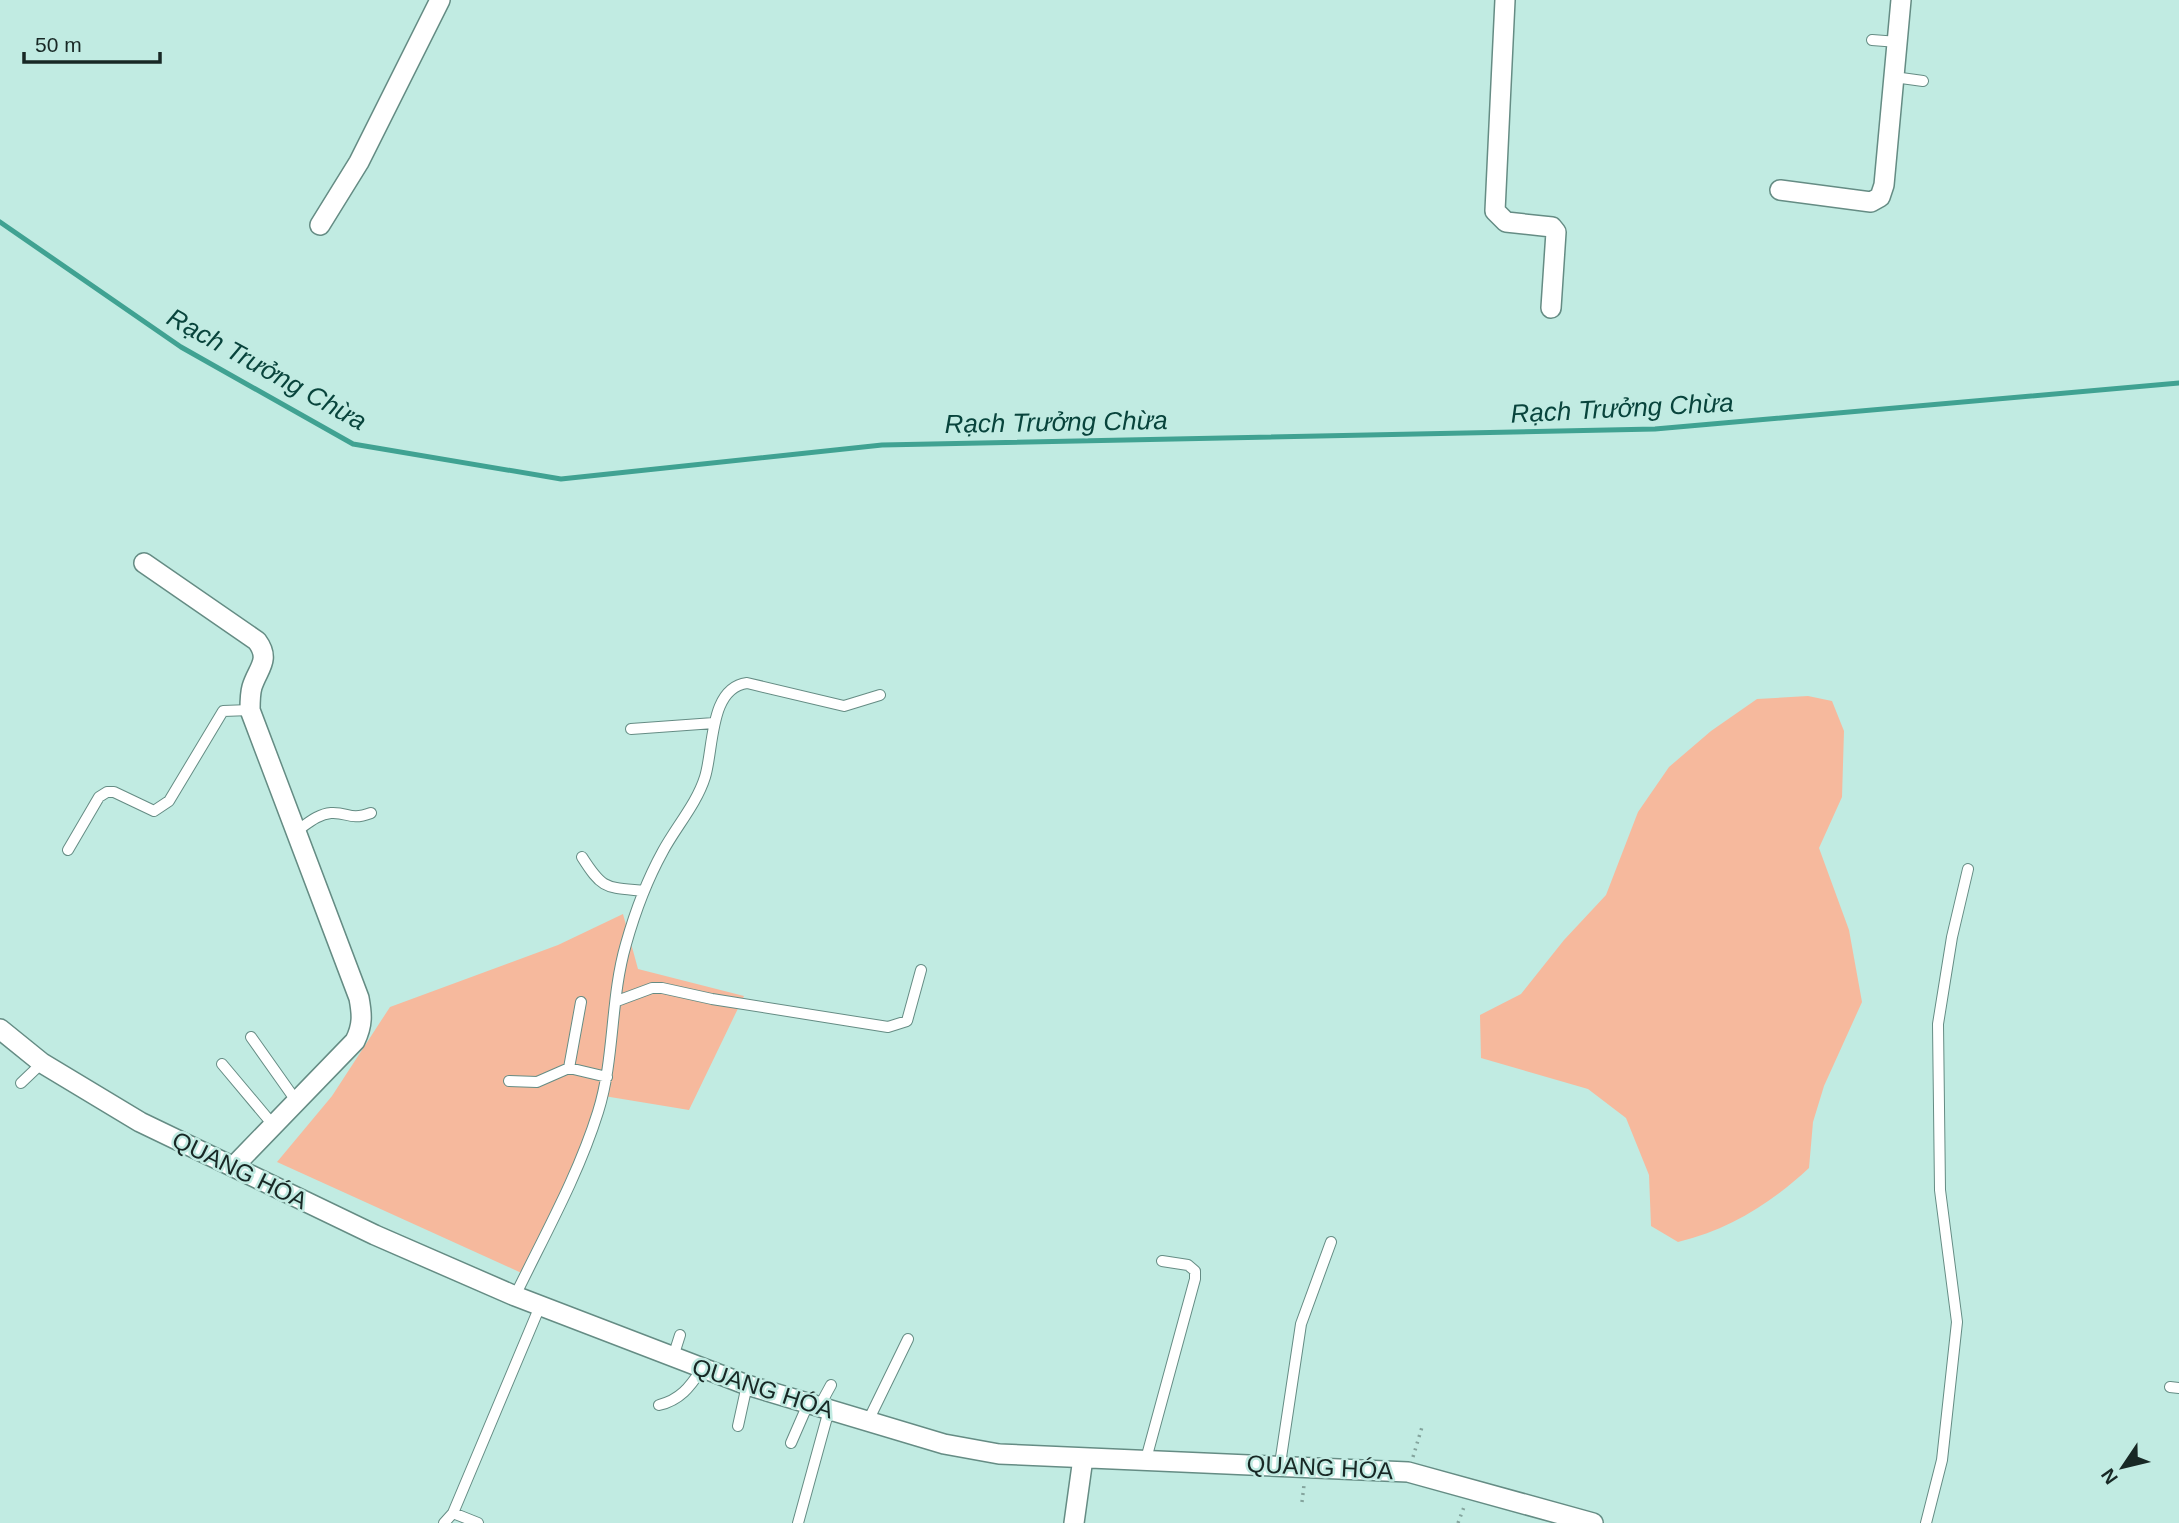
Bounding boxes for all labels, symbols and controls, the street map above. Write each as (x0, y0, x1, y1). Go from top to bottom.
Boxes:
scale bar (24, 21, 161, 65)
text: 50 m (35, 33, 82, 56)
water label: Rạch Trưởng Chừa (162, 302, 372, 436)
water label: Rạch Trưởng Chừa (1510, 387, 1734, 429)
water label: Rạch Trưởng Chừa (944, 405, 1168, 439)
street label: QUANG HÓA (168, 1126, 312, 1214)
street label: QUANG HÓA (689, 1352, 837, 1424)
north arrow (2088, 1432, 2158, 1502)
street label: QUANG HÓA (1246, 1450, 1394, 1484)
text: N (2097, 1465, 2122, 1488)

